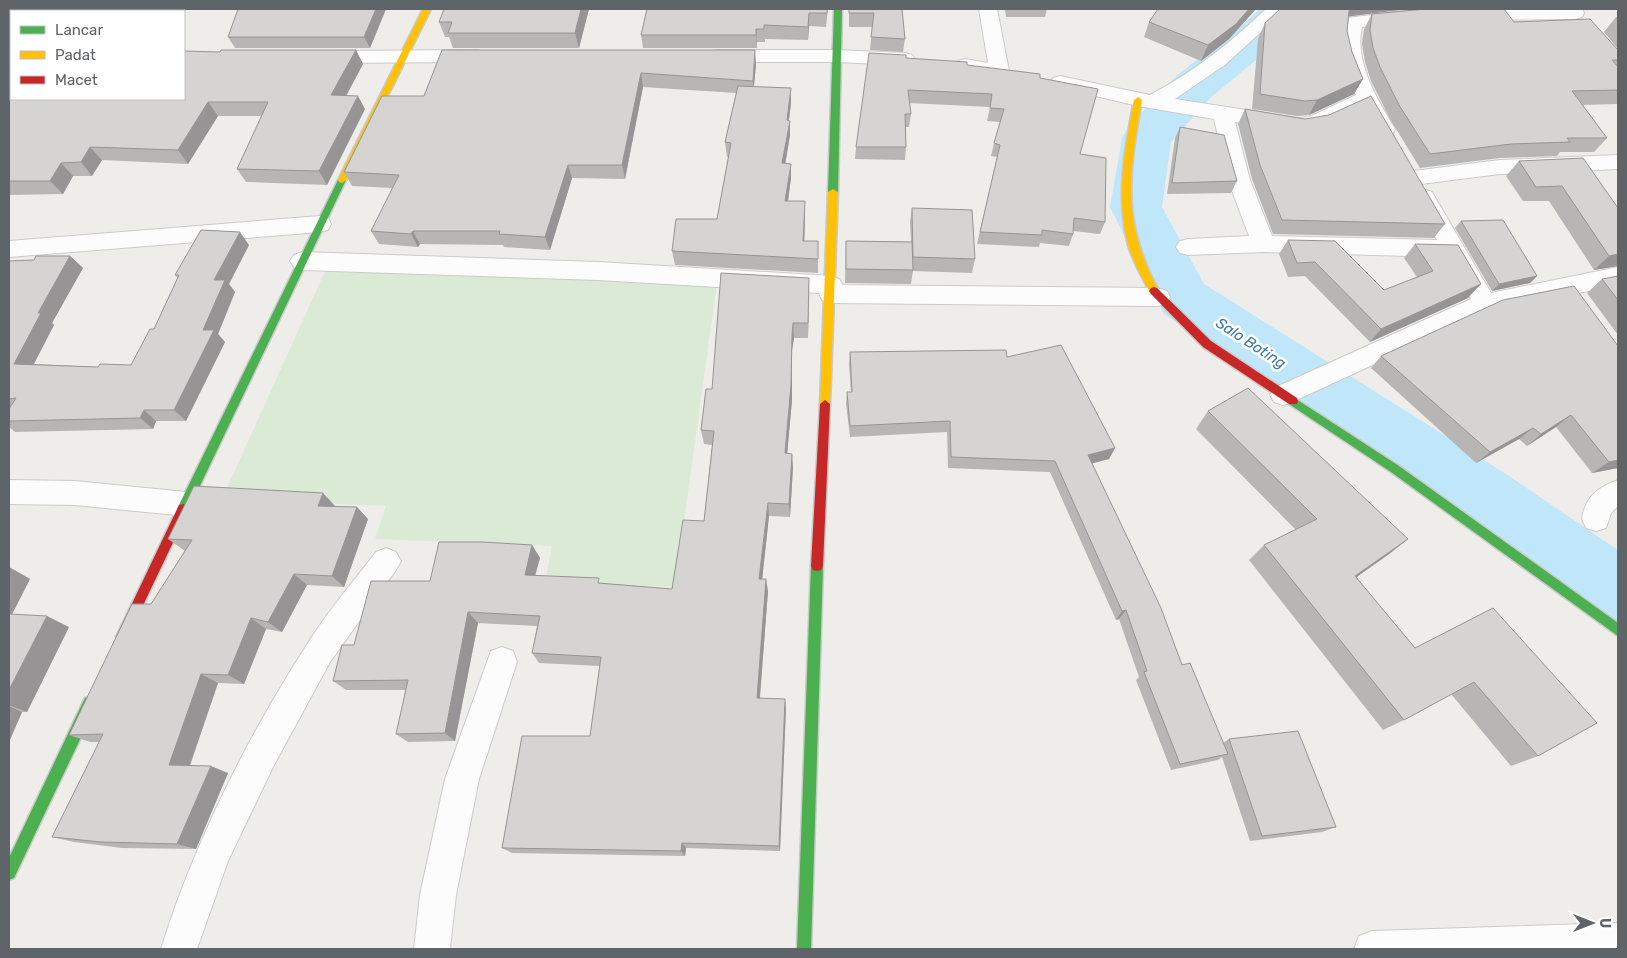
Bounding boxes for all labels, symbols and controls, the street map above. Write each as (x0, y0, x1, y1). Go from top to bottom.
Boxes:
legend (10, 10, 185, 100)
text: Lancar (55, 21, 103, 39)
text: Padat (55, 46, 96, 64)
text: Macet (55, 71, 98, 89)
water label: Salo Boting (1213, 314, 1290, 372)
north arrow (1567, 898, 1617, 948)
text: U (1596, 918, 1613, 928)

